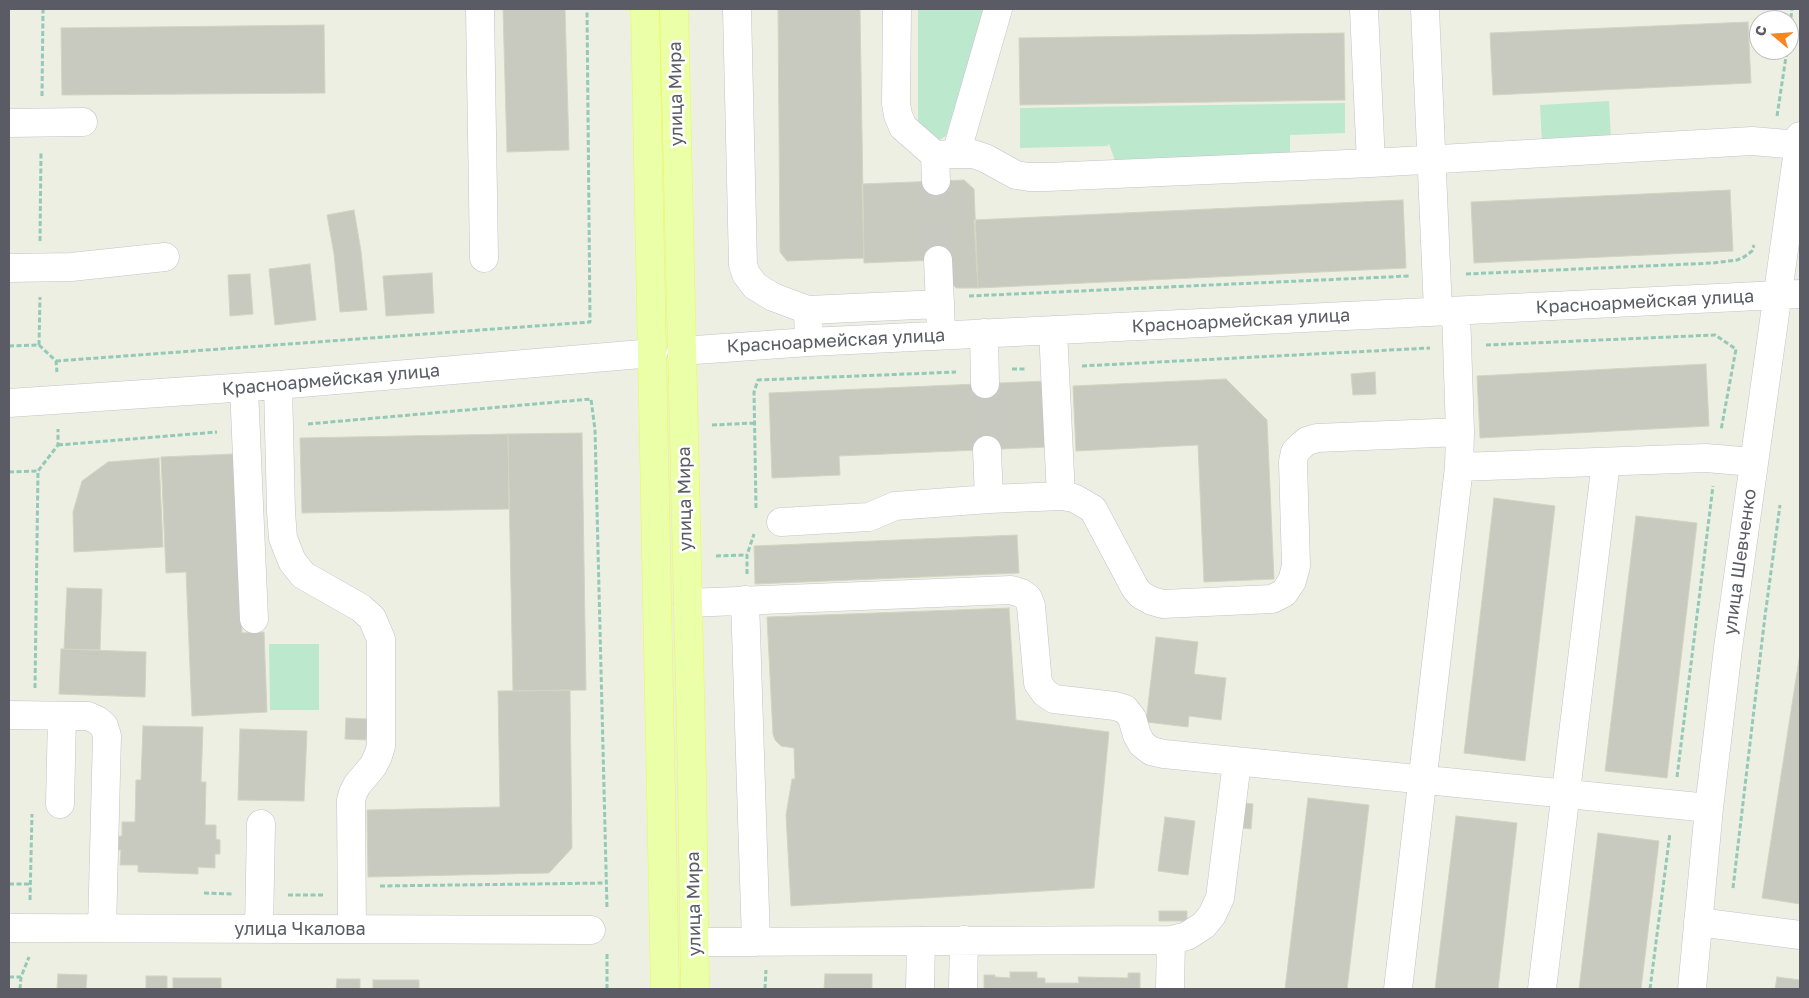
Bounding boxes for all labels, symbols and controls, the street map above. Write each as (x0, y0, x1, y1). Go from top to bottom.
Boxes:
north arrow (1749, 10, 1799, 60)
text: С (1751, 23, 1770, 38)
street label: улица Мира (664, 41, 688, 147)
street label: Красноармейская улица (1535, 285, 1755, 319)
street label: Красноармейская улица (1131, 304, 1351, 338)
street label: Красноармейская улица (726, 324, 946, 358)
street label: Красноармейская улица (221, 360, 441, 400)
street label: улица Мира (673, 446, 697, 552)
street label: улица Шевченко (1719, 487, 1761, 637)
street label: улица Мира (682, 851, 706, 957)
street label: улица Чкалова (234, 918, 366, 940)

